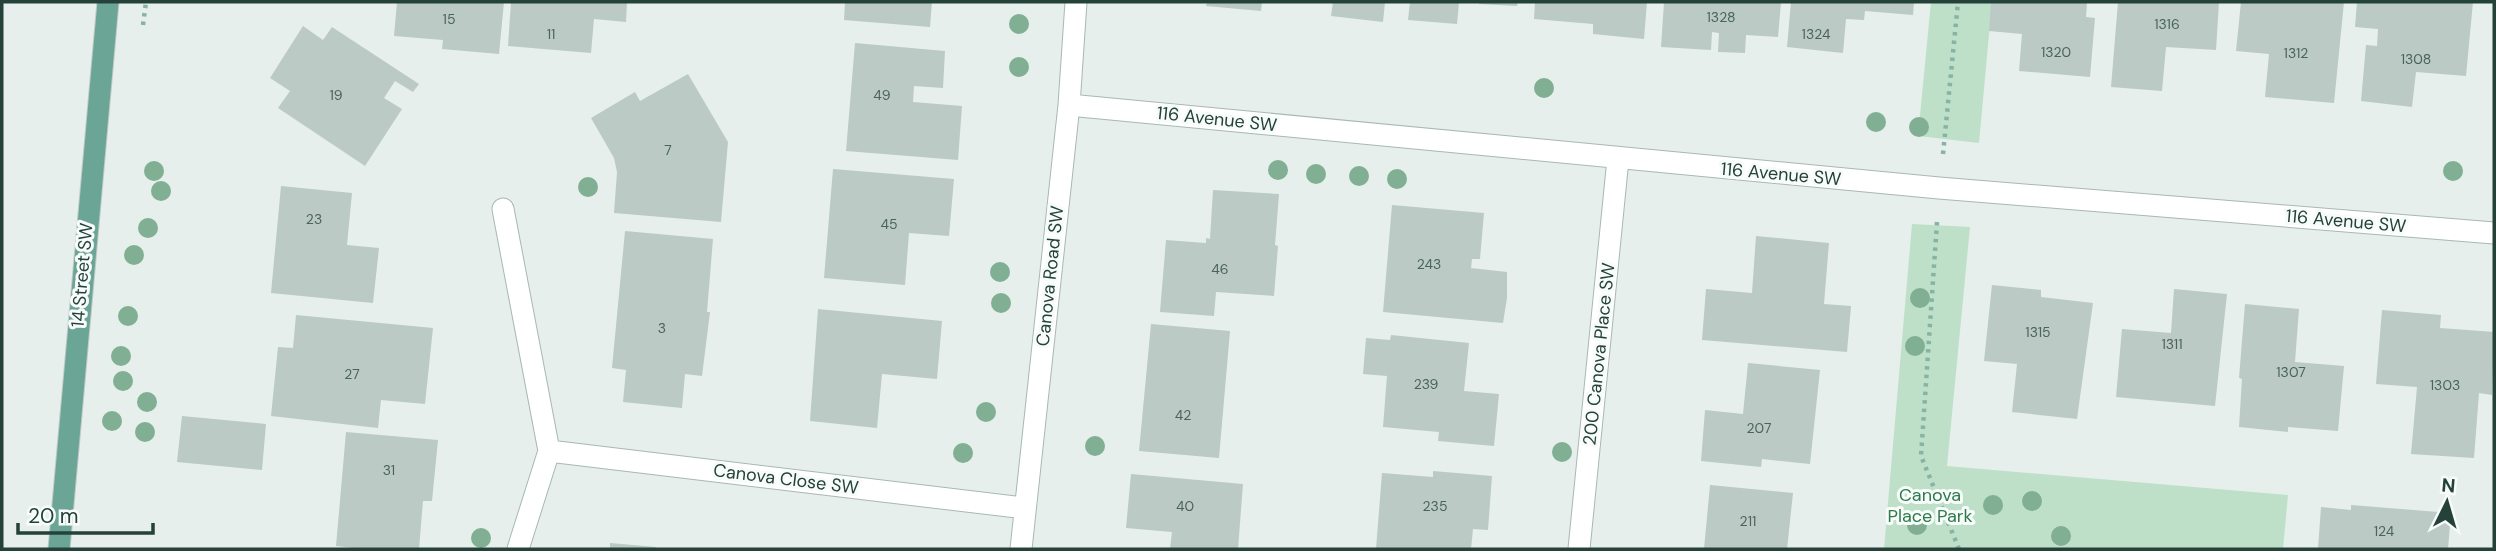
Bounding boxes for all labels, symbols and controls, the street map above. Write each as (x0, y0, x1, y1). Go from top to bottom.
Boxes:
house number: 1328 (1707, 8, 1735, 26)
house number: 15 (443, 10, 455, 28)
house number: 1316 (2154, 15, 2180, 33)
house number: 11 (547, 25, 555, 43)
house number: 1324 (1802, 25, 1831, 43)
house number: 1320 (2041, 43, 2071, 61)
house number: 1312 (2284, 44, 2308, 62)
house number: 1308 (2401, 50, 2431, 68)
house number: 19 (329, 86, 343, 104)
house number: 49 (873, 86, 891, 104)
street label: 116 Avenue SW (1156, 101, 1278, 137)
house number: 7 (664, 141, 672, 159)
street label: 116 Avenue SW (1720, 157, 1842, 191)
street label: 116 Avenue SW (2285, 204, 2407, 238)
street label: Canova Road SW (1031, 205, 1069, 347)
house number: 23 (306, 210, 322, 228)
house number: 45 (880, 215, 898, 233)
street label: 14 Street SW (65, 222, 99, 328)
house number: 243 (1417, 255, 1441, 273)
house number: 46 (1211, 260, 1229, 278)
street label: 200 Canova Place SW (1577, 261, 1621, 447)
house number: 3 (658, 319, 666, 337)
house number: 1315 (2025, 323, 2051, 341)
house number: 1311 (2161, 335, 2183, 353)
house number: 1307 (2276, 363, 2306, 381)
house number: 27 (344, 365, 360, 383)
house number: 239 (1414, 375, 1439, 393)
house number: 1303 (2430, 376, 2460, 394)
house number: 42 (1175, 406, 1191, 424)
house number: 207 (1747, 419, 1771, 437)
street label: Canova Close SW (712, 458, 860, 500)
house number: 31 (383, 461, 395, 479)
north arrow (2412, 467, 2482, 537)
text: N (2440, 473, 2456, 499)
park label: Canova Place Park (1887, 483, 1973, 528)
scale bar (18, 491, 152, 536)
house number: 40 (1176, 497, 1194, 515)
house number: 235 (1423, 497, 1447, 515)
text: 20 m (28, 502, 79, 530)
house number: 211 (1740, 512, 1756, 530)
house number: 124 (2374, 522, 2395, 540)

